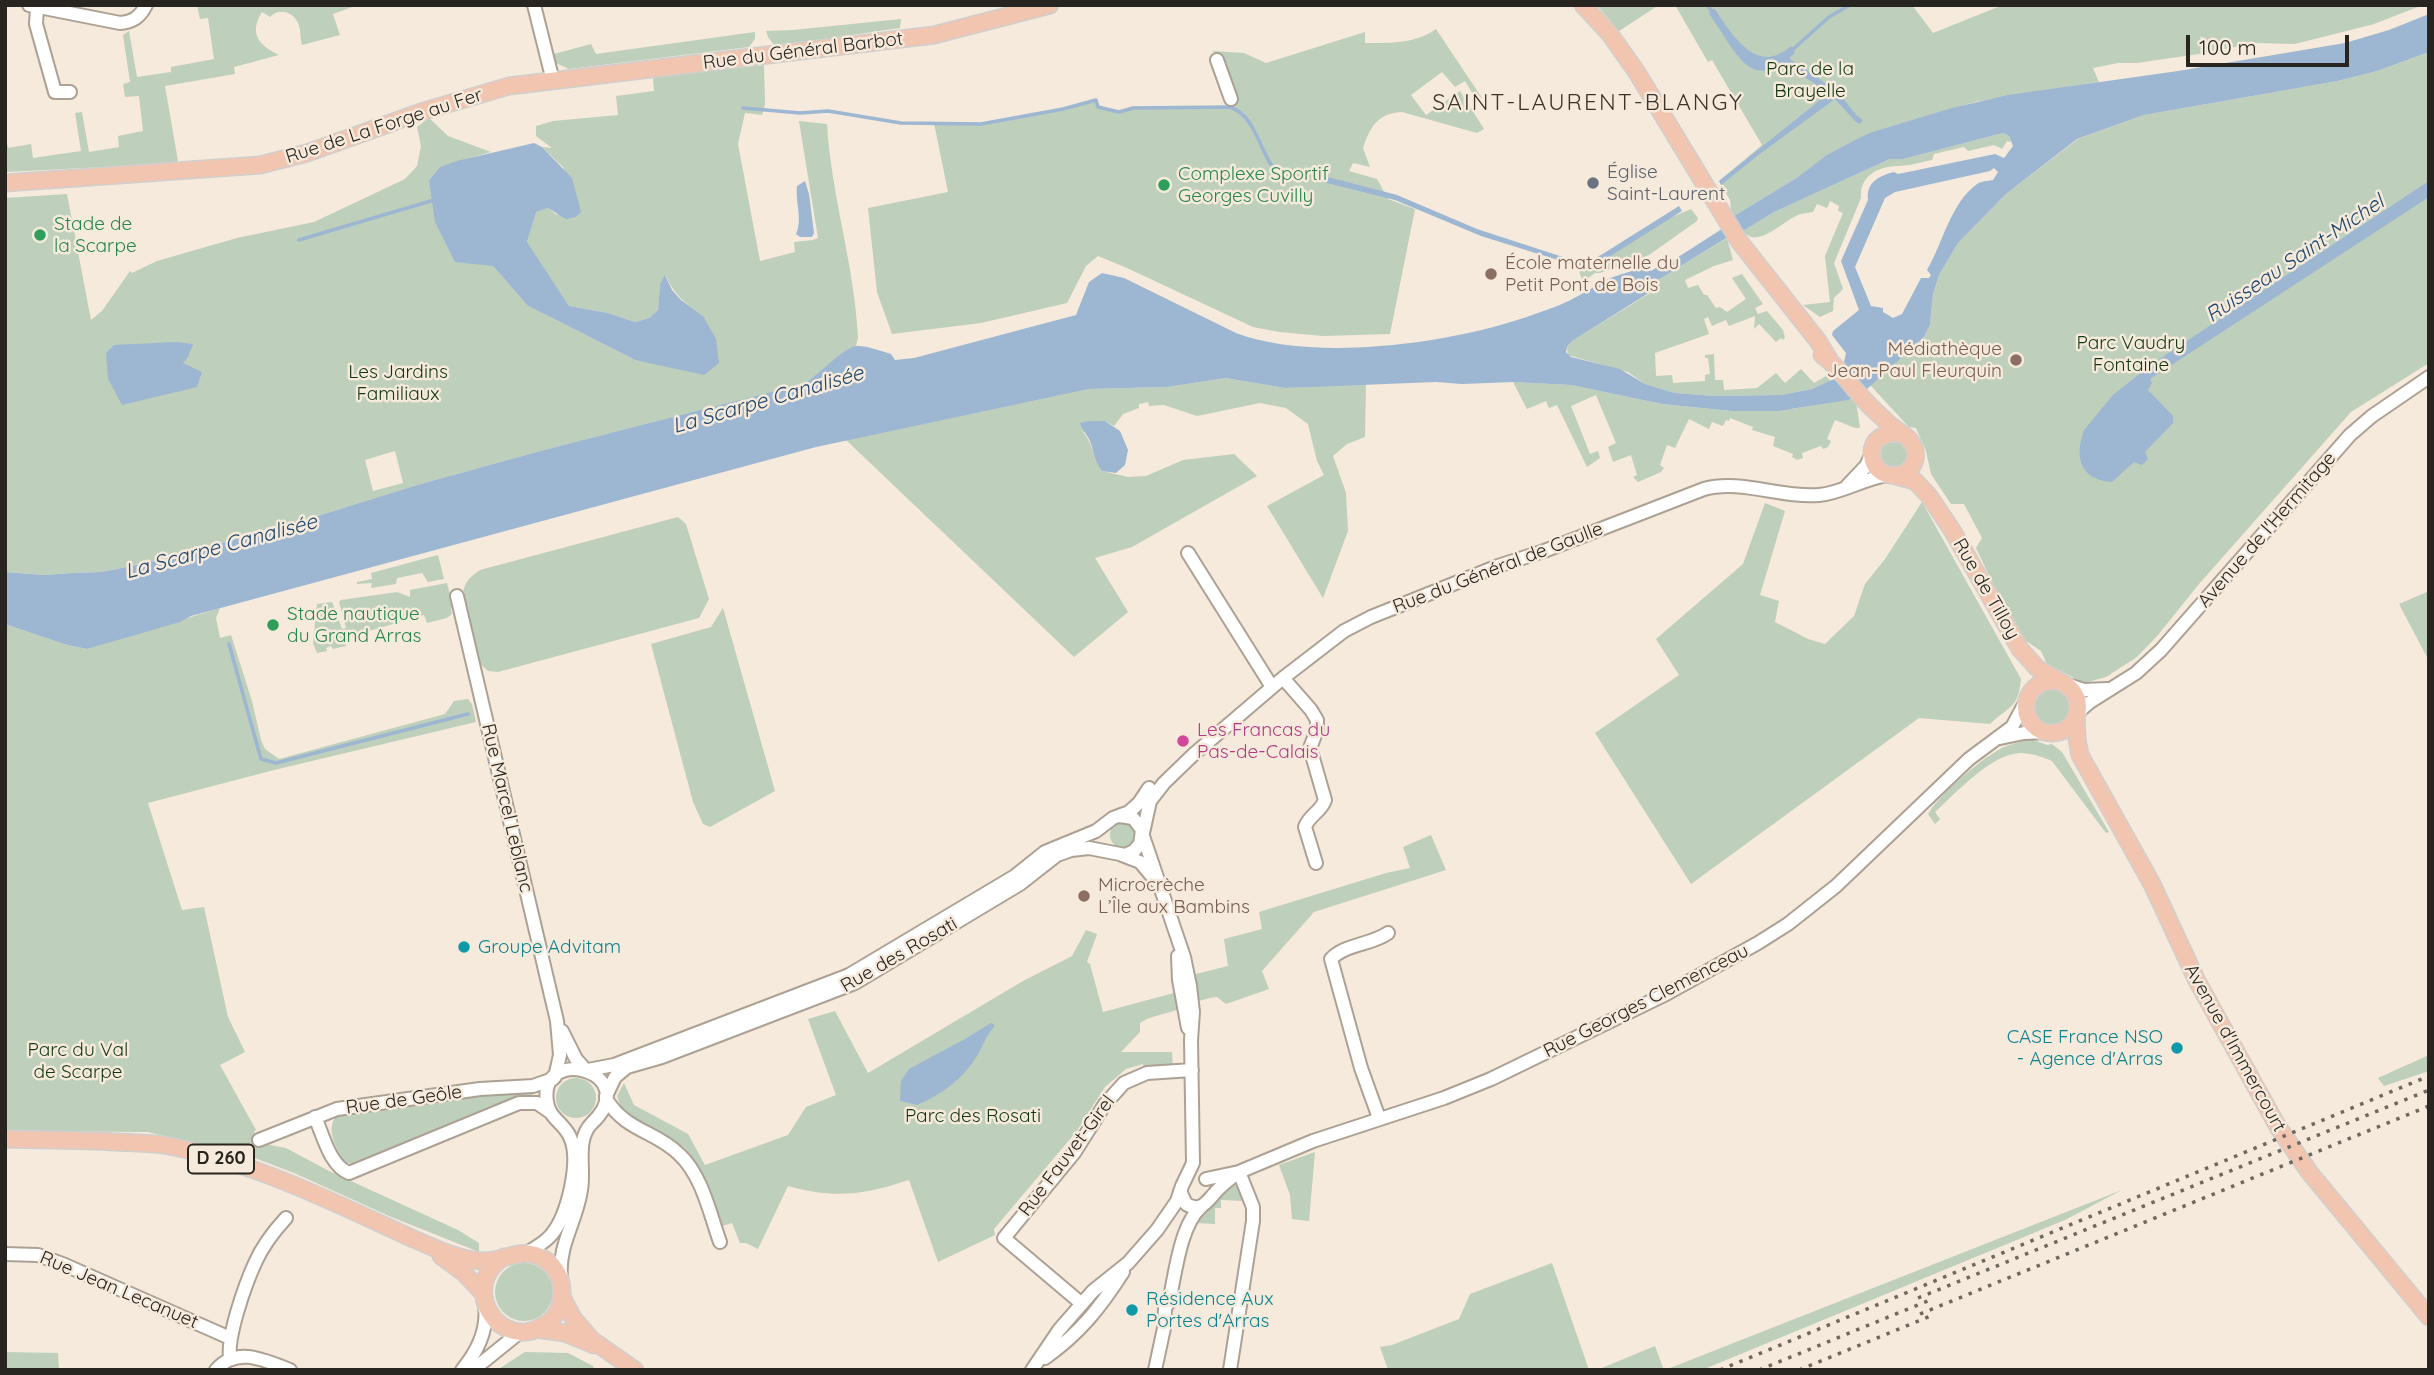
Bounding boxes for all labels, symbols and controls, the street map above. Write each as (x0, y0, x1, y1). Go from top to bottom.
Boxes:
scale bar (2189, 21, 2352, 65)
street label: Rue du Général Barbot (702, 27, 904, 75)
text: 100 m (2199, 34, 2257, 60)
park label: Parc de la Brayelle (1766, 58, 1854, 102)
street label: Rue de La Forge au Fer (283, 83, 485, 169)
district label: SAINT-LAURENT-BLANGY (1435, 89, 1741, 117)
place label: Église Saint-Laurent (1607, 161, 1725, 205)
place label: Complexe Sportif Georges Cuvilly (1178, 163, 1329, 207)
marker: Église Saint-Laurent (1585, 175, 1601, 191)
marker: Complexe Sportif Georges Cuvilly (1156, 177, 1172, 193)
water label: Ruisseau Saint-Michel (2201, 190, 2389, 328)
place label: Stade de la Scarpe (54, 213, 137, 257)
marker: Stade de la Scarpe (32, 227, 48, 243)
place label: École maternelle du Petit Pont de Bois (1505, 252, 1679, 296)
marker: École maternelle du Petit Pont de Bois (1483, 266, 1499, 282)
park label: Parc Vaudry Fontaine (2077, 332, 2185, 376)
place label: Médiathèque Jean-Paul Fleurquin (1827, 338, 2002, 382)
marker: Médiathèque Jean-Paul Fleurquin (2008, 352, 2024, 368)
park label: Les Jardins Familiaux (348, 361, 448, 405)
water label: La Scarpe Canalisée (670, 361, 866, 439)
street label: Avenue de l'Hermitage (2193, 447, 2341, 613)
water label: La Scarpe Canalisée (122, 509, 320, 585)
street label: Rue du Général de Gaulle (1390, 517, 1606, 619)
street label: Rue de Tilloy (1948, 534, 2024, 644)
place label: Stade nautique du Grand Arras (287, 603, 421, 647)
marker: Stade nautique du Grand Arras (265, 617, 281, 633)
place label: Les Francas du Pas-de-Calais (1197, 719, 1330, 763)
street label: Rue Marcel Leblanc (476, 721, 538, 895)
marker: Les Francas du Pas-de-Calais (1175, 733, 1191, 749)
place label: Microcrèche L’Île aux Bambins (1098, 874, 1250, 918)
marker: Microcrèche L’Île aux Bambins (1076, 888, 1092, 904)
street label: Rue des Rosati (837, 912, 961, 998)
place label: Groupe Advitam (478, 936, 621, 958)
marker: Groupe Advitam (456, 939, 472, 955)
street label: Rue Georges Clemenceau (1540, 939, 1752, 1063)
street label: Avenue d'Immercourt (2179, 960, 2291, 1136)
place label: CASE France NSO - Agence d'Arras (2007, 1026, 2163, 1070)
park label: Parc du Val de Scarpe (28, 1039, 128, 1083)
marker: CASE France NSO - Agence d'Arras (2169, 1040, 2185, 1056)
street label: Rue de Geôle (344, 1081, 464, 1119)
street label: Rue Fauvet-Girel (1014, 1091, 1120, 1221)
park label: Parc des Rosati (905, 1105, 1041, 1127)
road number: D 260 (188, 1144, 254, 1174)
street label: Rue Jean Lecanuet (36, 1246, 202, 1334)
place label: Résidence Aux Portes d'Arras (1146, 1288, 1273, 1332)
marker: Résidence Aux Portes d'Arras (1124, 1302, 1140, 1318)

